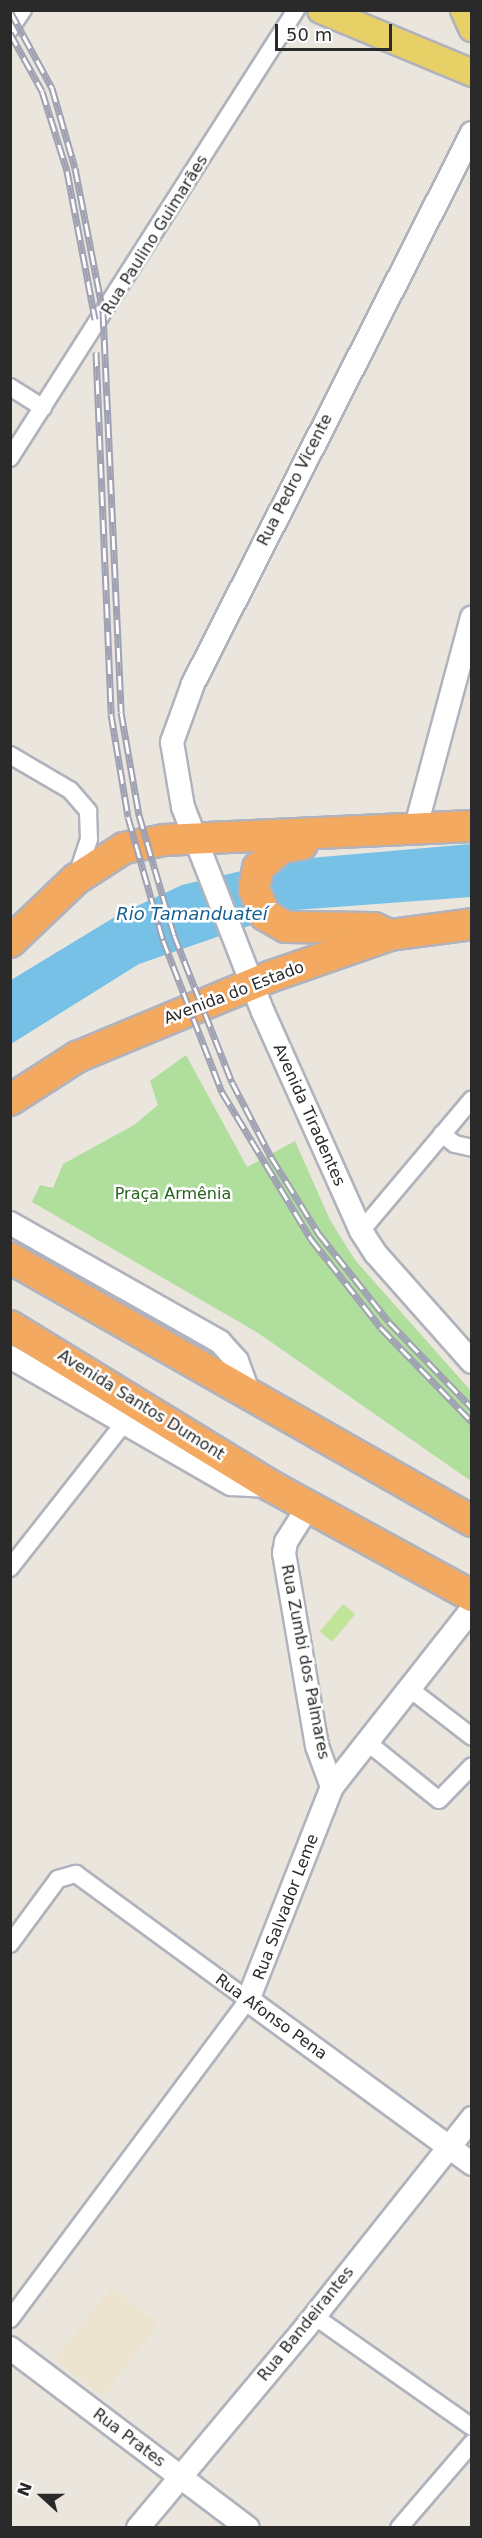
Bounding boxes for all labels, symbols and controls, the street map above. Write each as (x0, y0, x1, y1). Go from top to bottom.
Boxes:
scale bar (278, 12, 395, 50)
text: 50 m (286, 24, 332, 45)
street label: Rua Paulino Guimarães (98, 151, 212, 319)
street label: Rua Pedro Vicente (253, 411, 337, 549)
water label: Rio Tamanduateí (116, 903, 268, 925)
street label: Avenida do Estado (161, 957, 307, 1029)
street label: Avenida Tiradentes (269, 1041, 349, 1189)
park label: Praça Armênia (115, 1184, 231, 1204)
street label: Avenida Santos Dumont (54, 1346, 228, 1464)
street label: Rua Zumbi dos Palmares (277, 1563, 333, 1761)
street label: Rua Salvador Leme (249, 1831, 323, 1983)
street label: Rua Afonso Pena (211, 1970, 331, 2064)
street label: Rua Bandeirantes (254, 2263, 358, 2385)
street label: Rua Prates (89, 2405, 169, 2471)
north arrow (12, 2466, 72, 2526)
text: N (13, 2480, 36, 2499)

